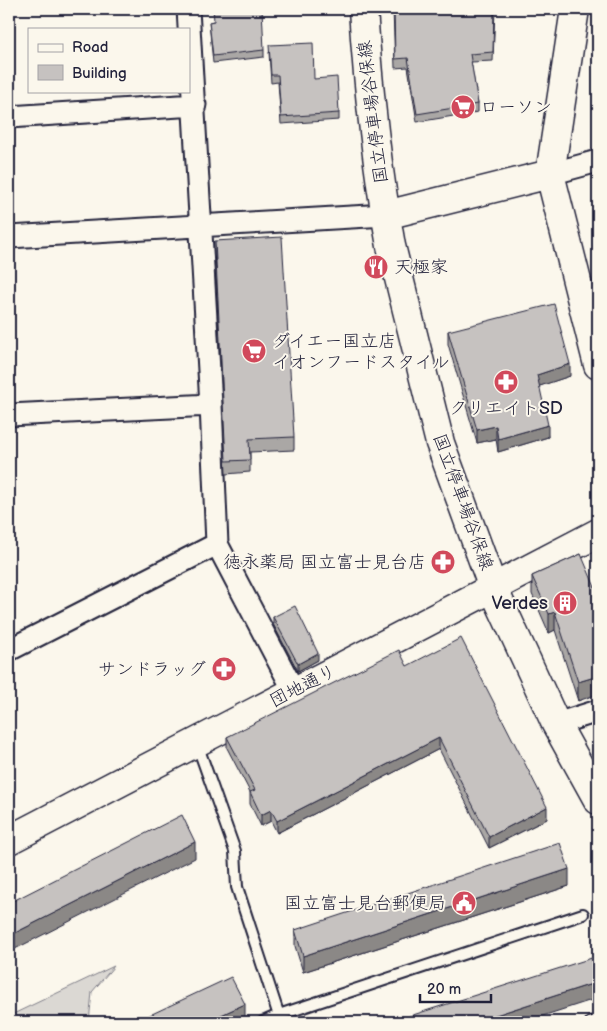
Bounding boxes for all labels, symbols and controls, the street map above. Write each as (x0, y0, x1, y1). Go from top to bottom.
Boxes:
legend (28, 28, 190, 92)
text: Road (72, 38, 108, 57)
street label: 国立停車場谷保線 (354, 39, 392, 185)
text: Building (72, 64, 127, 83)
supermarket icon: ローソン (450, 94, 476, 120)
place label: ローソン (480, 97, 552, 118)
restaurant icon: 天極家 (363, 254, 389, 280)
place label: 天極家 (394, 257, 448, 278)
place label: ダイエー国立店 イオンフードスタイル (272, 331, 449, 373)
supermarket icon: ダイエー国立店 イオンフードスタイル (241, 338, 267, 364)
pharmacy icon: クリエイトSD (493, 369, 519, 395)
place label: クリエイトSD (449, 398, 563, 419)
street label: 国立停車場谷保線 (429, 431, 497, 573)
pharmacy icon: 徳永薬局 国立富士見台店 (430, 549, 456, 575)
place label: 徳永薬局 国立富士見台店 (223, 552, 426, 573)
building icon: Verdes (552, 590, 578, 616)
place label: Verdes (492, 593, 548, 614)
pharmacy icon: サンドラッグ (211, 656, 237, 682)
place label: サンドラッグ (98, 659, 206, 680)
street label: 団地通り (266, 660, 340, 712)
public building icon: 国立富士見台郵便局 (451, 890, 477, 916)
place label: 国立富士見台郵便局 (284, 893, 446, 914)
scale bar (420, 971, 491, 1003)
text: 20 m (427, 980, 461, 999)

